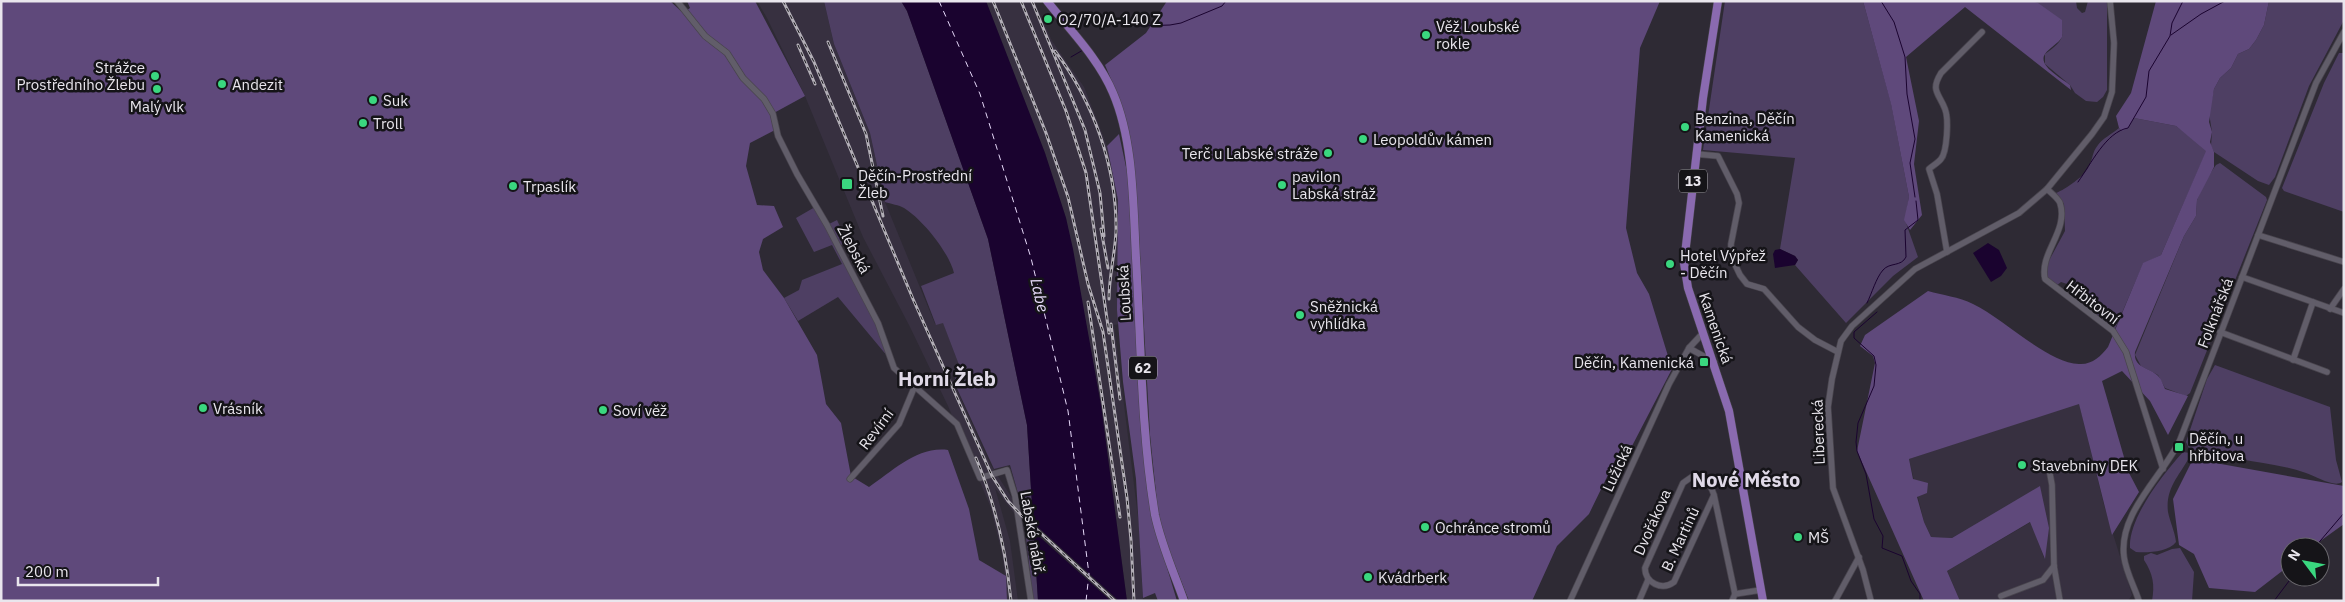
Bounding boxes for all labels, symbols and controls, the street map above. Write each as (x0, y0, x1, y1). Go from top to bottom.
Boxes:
place label: O2/70/A-140 Z (1058, 10, 1161, 29)
marker: O2/70/A-140 Z (1042, 13, 1054, 25)
place label: Věž Loubské rokle (1436, 17, 1520, 53)
marker: Věž Loubské rokle (1420, 29, 1432, 41)
place label: Strážce Prostředního Žlebu (16, 58, 145, 94)
marker: Strážce Prostředního Žlebu (149, 70, 161, 82)
place label: Andezit (232, 75, 283, 94)
marker: Andezit (216, 78, 228, 90)
marker: Malý vlk (151, 83, 163, 95)
place label: Suk (383, 91, 408, 110)
marker: Suk (367, 94, 379, 106)
place label: Malý vlk (130, 97, 184, 116)
place label: Benzina, Děčín Kamenická (1695, 109, 1795, 145)
place label: Troll (373, 114, 403, 133)
marker: Troll (357, 117, 369, 129)
marker: Benzina, Děčín Kamenická (1679, 121, 1691, 133)
place label: Leopoldův kámen (1373, 130, 1492, 149)
marker: Leopoldův kámen (1357, 133, 1369, 145)
place label: Terč u Labské stráže (1182, 144, 1318, 163)
marker: Terč u Labské stráže (1322, 147, 1334, 159)
place label: Děčín-Prostřední Žleb (858, 166, 972, 202)
place label: pavilon Labská stráž (1292, 167, 1376, 203)
road number: 13 (1679, 170, 1707, 192)
place label: Trpaslík (523, 177, 576, 196)
marker: Děčín-Prostřední Žleb (840, 177, 854, 191)
marker: pavilon Labská stráž (1276, 179, 1288, 191)
marker: Trpaslík (507, 180, 519, 192)
street label: Žlebská (833, 221, 875, 277)
place label: Hotel Výpřež - Děčín (1680, 246, 1766, 282)
marker: Hotel Výpřež - Děčín (1664, 258, 1676, 270)
street label: Loubská (1113, 264, 1135, 322)
street label: Folknářská (2193, 275, 2237, 351)
water label: Labe (1026, 276, 1054, 314)
street label: Hřbitovní (2063, 276, 2124, 328)
street label: Kamenická (1695, 290, 1737, 366)
place label: Sněžnická vyhlídka (1310, 297, 1378, 333)
marker: Sněžnická vyhlídka (1294, 309, 1306, 321)
place label: Děčín, Kamenická (1574, 353, 1694, 372)
road number: 62 (1129, 356, 1157, 379)
marker: Děčín, Kamenická (1698, 356, 1710, 368)
district label: Horní Žleb (898, 365, 996, 392)
place label: Vrásník (213, 399, 263, 418)
street label: Liberecká (1807, 399, 1829, 465)
place label: Soví věž (613, 401, 667, 420)
marker: Vrásník (197, 402, 209, 414)
marker: Soví věž (597, 404, 609, 416)
street label: Revírní (854, 405, 898, 453)
place label: Děčín, u hřbitova (2189, 429, 2244, 465)
street label: Lužická (1598, 441, 1636, 495)
marker: Děčín, u hřbitova (2173, 441, 2185, 453)
place label: Stavebniny DEK (2032, 456, 2139, 475)
marker: Stavebniny DEK (2016, 459, 2028, 471)
district label: Nové Město (1692, 466, 1800, 493)
street label: Dvořákova (1629, 486, 1675, 558)
street label: Labské nábř. (1016, 490, 1050, 576)
street label: B. Martinů (1657, 504, 1703, 574)
place label: Ochránce stromů (1435, 518, 1551, 537)
marker: Ochránce stromů (1419, 521, 1431, 533)
place label: MŠ (1808, 528, 1829, 547)
marker: MŠ (1792, 531, 1804, 543)
north arrow (2280, 537, 2330, 587)
text: N (2284, 546, 2304, 564)
scale bar (18, 554, 158, 586)
text: 200 m (25, 562, 69, 581)
place label: Kvádrberk (1378, 568, 1447, 587)
marker: Kvádrberk (1362, 571, 1374, 583)

